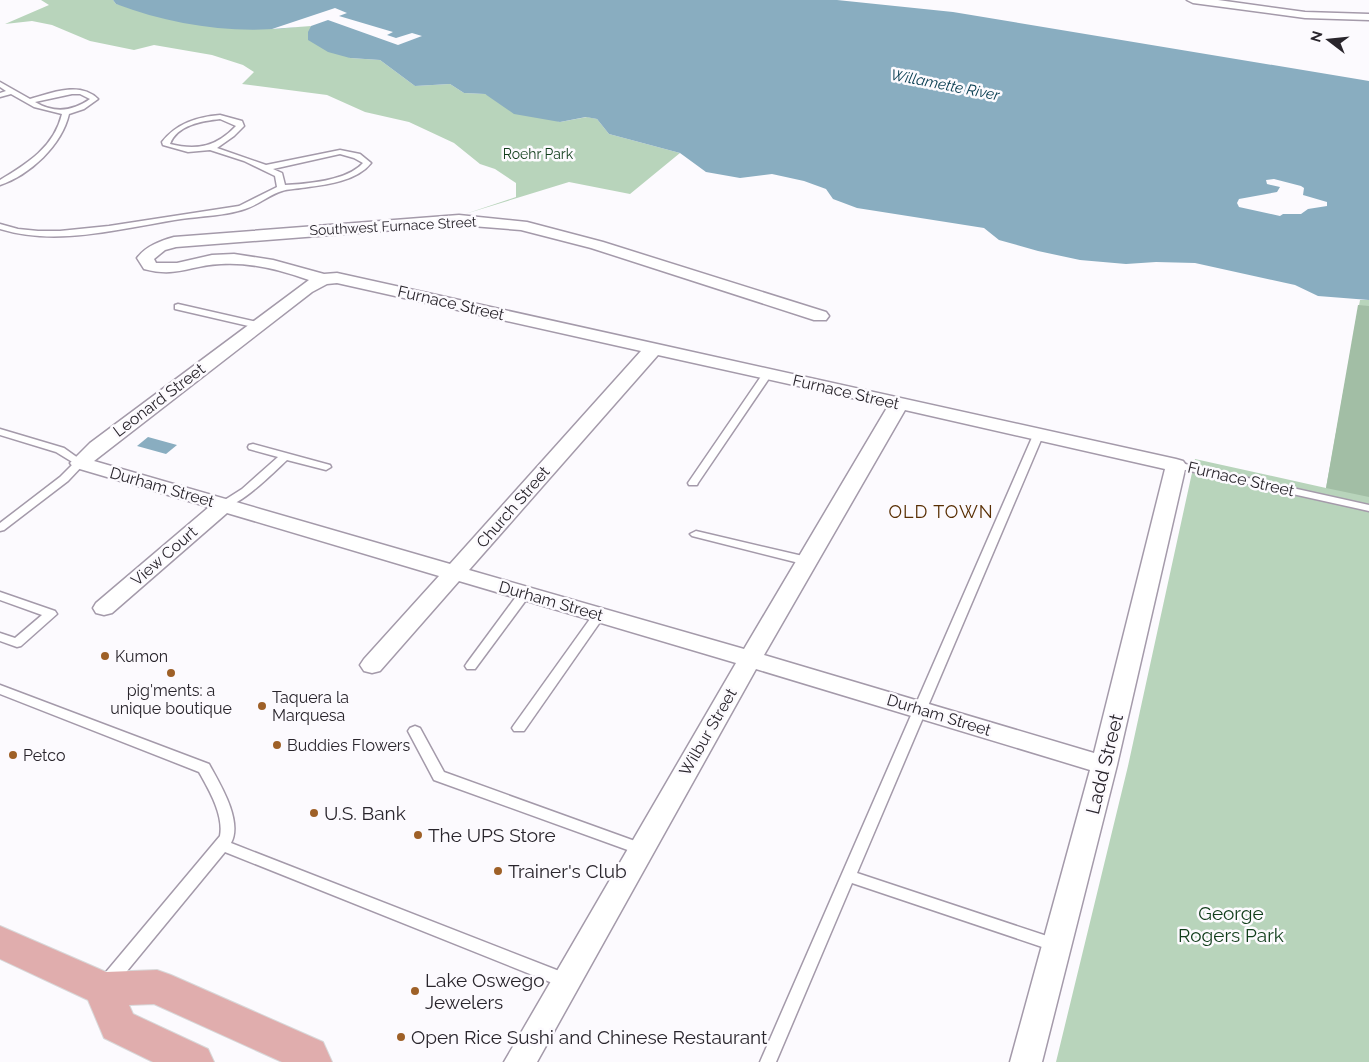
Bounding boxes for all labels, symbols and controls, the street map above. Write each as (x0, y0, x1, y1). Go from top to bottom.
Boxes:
north arrow (1304, 15, 1354, 65)
text: N (1307, 29, 1326, 44)
water label: Willamette River (889, 66, 1002, 105)
park label: Roehr Park (503, 146, 574, 162)
street label: Southwest Furnace Street (309, 214, 477, 238)
street label: Furnace Street (396, 282, 507, 325)
street label: Leonard Street (109, 359, 209, 441)
street label: Furnace Street (791, 371, 902, 414)
street label: Furnace Street (1186, 458, 1297, 501)
street label: Church Street (472, 462, 554, 552)
street label: Durham Street (108, 463, 217, 511)
district label: OLD TOWN (888, 501, 994, 522)
street label: View Court (127, 522, 201, 590)
street label: Durham Street (497, 577, 606, 625)
place label: Kumon (115, 647, 168, 666)
marker: Kumon (99, 650, 111, 662)
marker: pig'ments: a unique boutique (165, 667, 177, 679)
place label: pig'ments: a unique boutique (110, 681, 232, 718)
street label: Wilbur Street (675, 684, 741, 779)
place label: Taquera la Marquesa (272, 688, 349, 725)
street label: Durham Street (885, 690, 994, 740)
marker: Taquera la Marquesa (256, 700, 268, 712)
street label: Ladd Street (1081, 711, 1127, 816)
place label: Buddies Flowers (287, 736, 410, 755)
marker: Buddies Flowers (271, 739, 283, 751)
place label: Petco (23, 746, 66, 765)
marker: Petco (7, 749, 19, 761)
place label: U.S. Bank (324, 802, 406, 824)
marker: U.S. Bank (308, 807, 320, 819)
place label: The UPS Store (428, 824, 556, 846)
marker: The UPS Store (412, 829, 424, 841)
place label: Trainer's Club (508, 860, 627, 882)
marker: Trainer's Club (492, 865, 504, 877)
park label: George Rogers Park (1178, 902, 1284, 946)
place label: Lake Oswego Jewelers (425, 969, 545, 1013)
marker: Lake Oswego Jewelers (409, 985, 421, 997)
place label: Open Rice Sushi and Chinese Restaurant (411, 1026, 768, 1048)
marker: Open Rice Sushi and Chinese Restaurant (395, 1031, 407, 1043)

